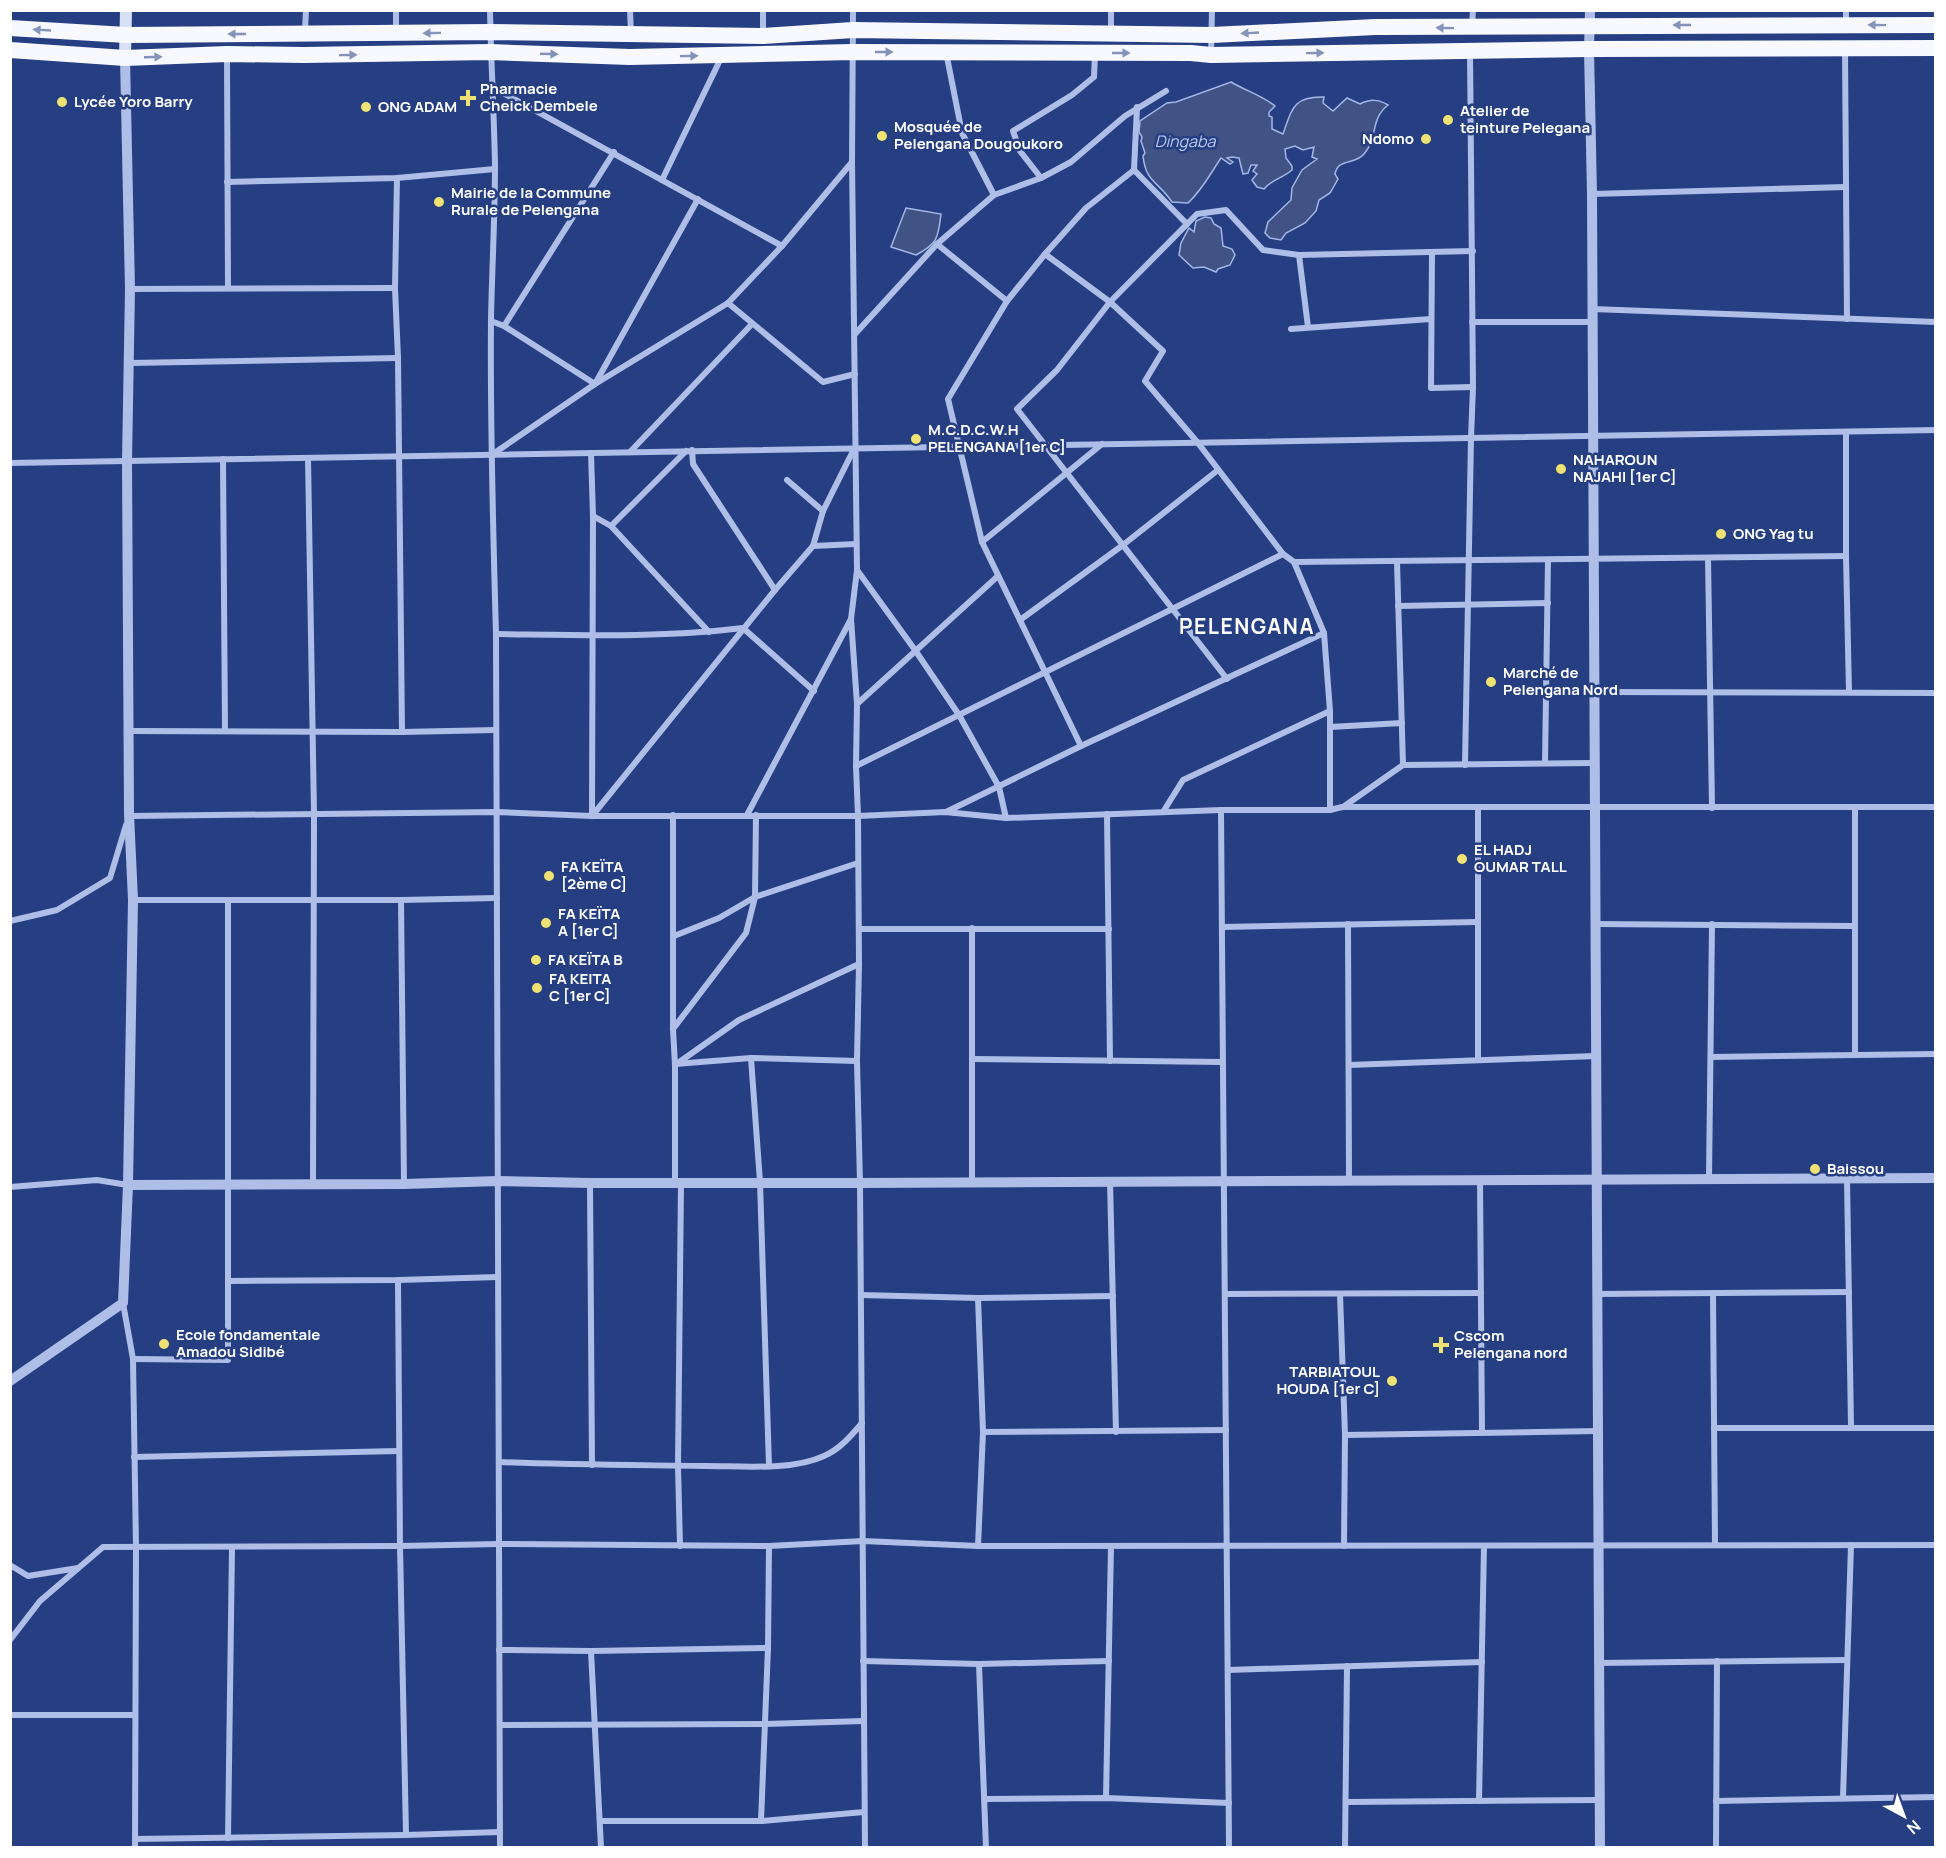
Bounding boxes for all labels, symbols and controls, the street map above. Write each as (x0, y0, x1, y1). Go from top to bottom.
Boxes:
one-way arrow (1673, 20, 1692, 30)
one-way arrow (1868, 20, 1887, 30)
one-way arrow (1436, 23, 1455, 33)
one-way arrow (33, 25, 52, 34)
one-way arrow (423, 28, 442, 38)
one-way arrow (228, 29, 247, 39)
one-way arrow (1241, 29, 1260, 38)
one-way arrow (874, 47, 893, 57)
one-way arrow (1111, 48, 1130, 58)
one-way arrow (1306, 48, 1325, 58)
one-way arrow (338, 50, 357, 60)
one-way arrow (539, 50, 558, 59)
one-way arrow (679, 51, 698, 61)
one-way arrow (143, 52, 162, 61)
place label: Pharmacie Cheick Dembele (480, 78, 598, 116)
place label: Lycée Yoro Barry (74, 91, 193, 112)
marker: Pharmacie Cheick Dembele (461, 91, 475, 105)
marker: Lycée Yoro Barry (55, 95, 69, 109)
place label: ONG ADAM (378, 96, 457, 117)
marker: ONG ADAM (359, 100, 373, 114)
place label: Atelier de teinture Pelegana (1460, 100, 1590, 138)
marker: Atelier de teinture Pelegana (1441, 113, 1455, 127)
place label: Mosquée de Pelengana Dougoukoro (894, 116, 1063, 154)
place label: Ndomo (1362, 128, 1414, 149)
marker: Mosquée de Pelengana Dougoukoro (875, 129, 889, 143)
water label: Dingaba (1155, 130, 1216, 152)
marker: Ndomo (1419, 132, 1433, 146)
place label: Mairie de la Commune Rurale de Pelengana (451, 182, 611, 220)
marker: Mairie de la Commune Rurale de Pelengana (432, 195, 446, 209)
place label: M.C.D.C.W.H PELENGANA [1er C] (928, 419, 1066, 457)
marker: M.C.D.C.W.H PELENGANA [1er C] (909, 432, 923, 446)
place label: NAHAROUN NAJAHI [1er C] (1573, 449, 1677, 487)
marker: NAHAROUN NAJAHI [1er C] (1554, 462, 1568, 476)
place label: ONG Yag tu (1733, 523, 1814, 544)
marker: ONG Yag tu (1714, 527, 1728, 541)
district label: PELENGANA (1179, 612, 1315, 640)
place label: Marché de Pelengana Nord (1503, 662, 1618, 700)
marker: Marché de Pelengana Nord (1484, 675, 1498, 689)
place label: EL HADJ OUMAR TALL (1474, 839, 1567, 877)
marker: EL HADJ OUMAR TALL (1455, 852, 1469, 866)
place label: FA KEÏTA [2ème C] (561, 856, 627, 894)
marker: FA KEÏTA [2ème C] (542, 869, 556, 883)
place label: FA KEÏTA A [1er C] (558, 903, 620, 941)
marker: FA KEÏTA A [1er C] (539, 916, 553, 930)
place label: FA KEÏTA B (548, 949, 623, 970)
marker: FA KEÏTA B (529, 953, 543, 967)
place label: FA KEITA C [1er C] (549, 968, 611, 1006)
marker: FA KEITA C [1er C] (530, 981, 544, 995)
place label: Baissou (1827, 1158, 1884, 1179)
marker: Baissou (1808, 1162, 1822, 1176)
place label: Ecole fondamentale Amadou Sidibé (176, 1324, 320, 1362)
place label: Cscom Pelengana nord (1454, 1325, 1567, 1363)
marker: Cscom Pelengana nord (1432, 1336, 1450, 1354)
marker: Ecole fondamentale Amadou Sidibé (157, 1337, 171, 1351)
place label: TARBIATOUL HOUDA [1er C] (1276, 1361, 1380, 1399)
marker: TARBIATOUL HOUDA [1er C] (1385, 1374, 1399, 1388)
north arrow (1874, 1786, 1934, 1846)
text: N (1902, 1815, 1925, 1839)

